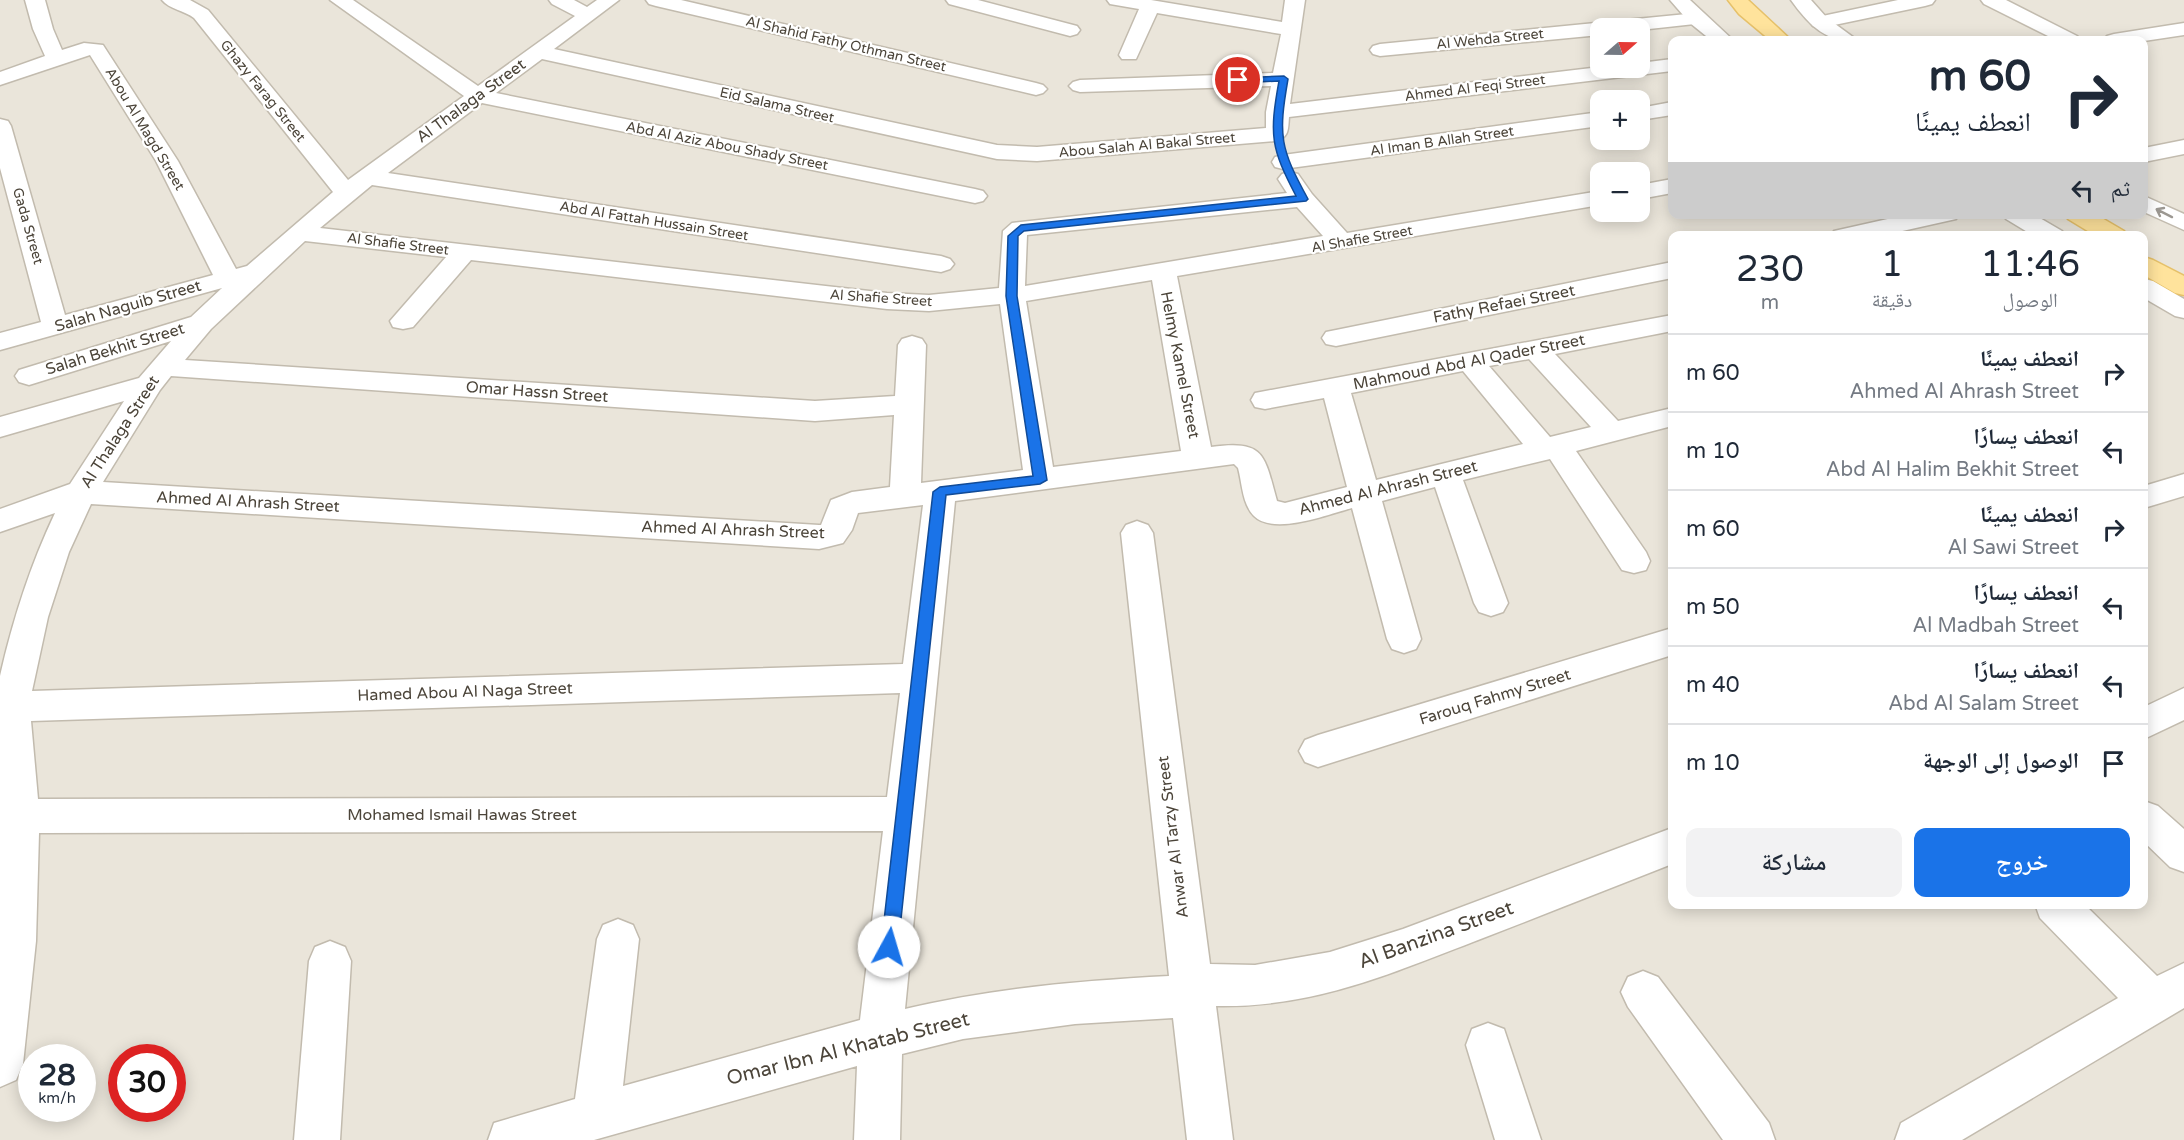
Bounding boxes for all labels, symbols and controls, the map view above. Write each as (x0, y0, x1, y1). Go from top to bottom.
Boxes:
street label: Al Shahid Fathy Othman Street (744, 13, 948, 75)
north arrow (1590, 18, 1650, 78)
map controls (1590, 18, 1650, 222)
street label: Al Wehda Street (1435, 25, 1545, 53)
street label: Ghazy Farag Street (217, 37, 310, 146)
text: 60 m (1929, 51, 2031, 102)
pin (1212, 54, 1263, 105)
street label: Al Thalaga Street (412, 55, 530, 147)
icon: right (2052, 60, 2130, 138)
icon: arrive (1221, 63, 1254, 96)
street label: Abou Al Magd Street (102, 65, 189, 194)
street label: Ahmed Al Feqi Street (1404, 71, 1547, 105)
street label: Eid Salama Street (718, 84, 837, 127)
button: + (1590, 90, 1650, 150)
text: انعطف يمينًا (1915, 106, 2031, 139)
street label: Abd Al Aziz Abou Shady Street (625, 118, 830, 174)
street label: Al Iman B Allah Street (1369, 122, 1516, 160)
street label: Abou Salah Al Bakal Street (1058, 129, 1237, 161)
button: − (1590, 162, 1650, 222)
icon: left (2066, 174, 2099, 207)
text: ثم (2111, 176, 2130, 202)
street label: Gada Street (9, 186, 47, 267)
street label: Abd Al Fattah Hussain Street (558, 198, 750, 244)
one-way arrow (2155, 207, 2173, 218)
street label: Al Shafie Street (1310, 222, 1415, 256)
street label: Al Shafie Street (346, 229, 451, 259)
text: 1 (1881, 243, 1903, 286)
text: 11:46 (1980, 243, 2080, 286)
text: 230 (1736, 248, 1804, 291)
street label: Salah Naguib Street (52, 276, 204, 336)
street label: Fathy Refaei Street (1431, 280, 1577, 328)
street label: Al Shafie Street (829, 286, 933, 310)
text: دقيقة (1872, 289, 1912, 313)
text: الوصول (2003, 289, 2058, 313)
street label: Helmy Kamel Street (1156, 290, 1204, 440)
text: m (1761, 291, 1779, 315)
street label: Salah Bekhit Street (43, 318, 187, 380)
street label: Mahmoud Abd Al Qader Street (1351, 330, 1587, 394)
text: انعطف يمينًا (1980, 346, 2079, 372)
icon: right (2097, 357, 2130, 390)
text: 60 m (1686, 360, 1740, 386)
street label: Al Thalaga Street (76, 372, 164, 492)
street label: Omar Hassn Street (465, 377, 609, 407)
text: Ahmed Al Ahrash Street (1850, 380, 2079, 404)
text: انعطف يسارًا (1974, 424, 2079, 450)
icon: left (2097, 435, 2130, 468)
text: 10 m (1686, 438, 1740, 464)
street label: Ahmed Al Ahrash Street (1297, 456, 1479, 520)
text: Abd Al Halim Bekhit Street (1826, 458, 2079, 482)
street label: Ahmed Al Ahrash Street (156, 487, 340, 517)
text: انعطف يمينًا (1980, 502, 2079, 528)
icon: right (2097, 513, 2130, 546)
text: 60 m (1686, 516, 1740, 542)
street label: Ahmed Al Ahrash Street (641, 517, 825, 543)
text: Al Sawi Street (1947, 536, 2079, 560)
text: انعطف يسارًا (1974, 580, 2079, 606)
icon: left (2097, 591, 2130, 624)
text: 50 m (1686, 594, 1740, 620)
text: Al Madbah Street (1912, 614, 2079, 638)
text: انعطف يسارًا (1974, 658, 2079, 684)
street label: Farouq Fahmy Street (1417, 664, 1573, 730)
icon: left (2097, 669, 2130, 702)
text: 40 m (1686, 672, 1740, 698)
street label: Hamed Abou Al Naga Street (357, 678, 573, 706)
text: Abd Al Salam Street (1888, 692, 2079, 716)
icon: arrive (2097, 747, 2130, 780)
text: الوصول إلى الوجهة (1923, 748, 2079, 774)
text: 10 m (1686, 750, 1740, 776)
street label: Anwar Al Tarzy Street (1153, 755, 1193, 919)
street label: Mohamed Ismail Hawas Street (347, 805, 577, 825)
button: مشاركة (1686, 828, 1902, 897)
button: خروج (1914, 828, 2130, 897)
street label: Al Banzina Street (1355, 896, 1517, 974)
position arrow (857, 915, 921, 979)
street label: Omar Ibn Al Khatab Street (724, 1007, 972, 1091)
speed limit sign: 30 (108, 1044, 186, 1122)
text: 28 (38, 1057, 76, 1094)
text: km/h (38, 1089, 76, 1107)

